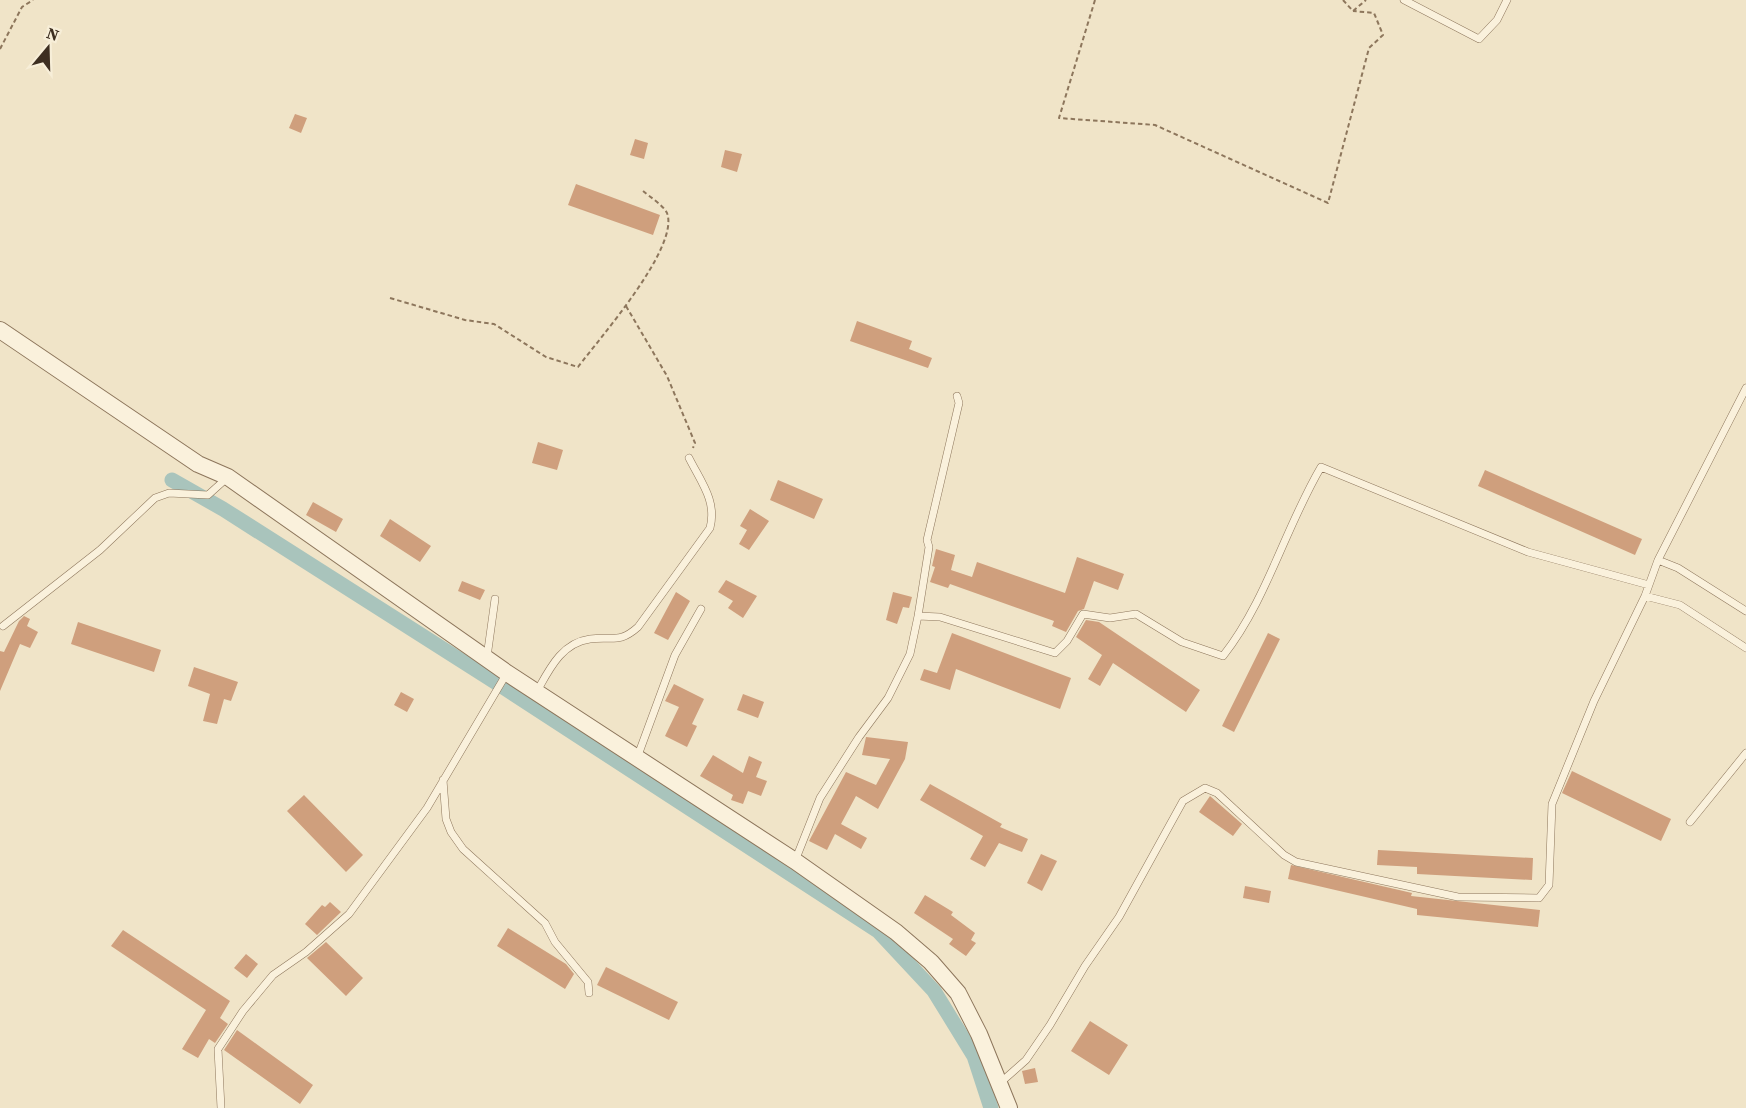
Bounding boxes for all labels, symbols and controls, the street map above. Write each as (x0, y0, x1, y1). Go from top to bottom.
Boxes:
north arrow (18, 18, 78, 78)
text: N (44, 22, 62, 46)

